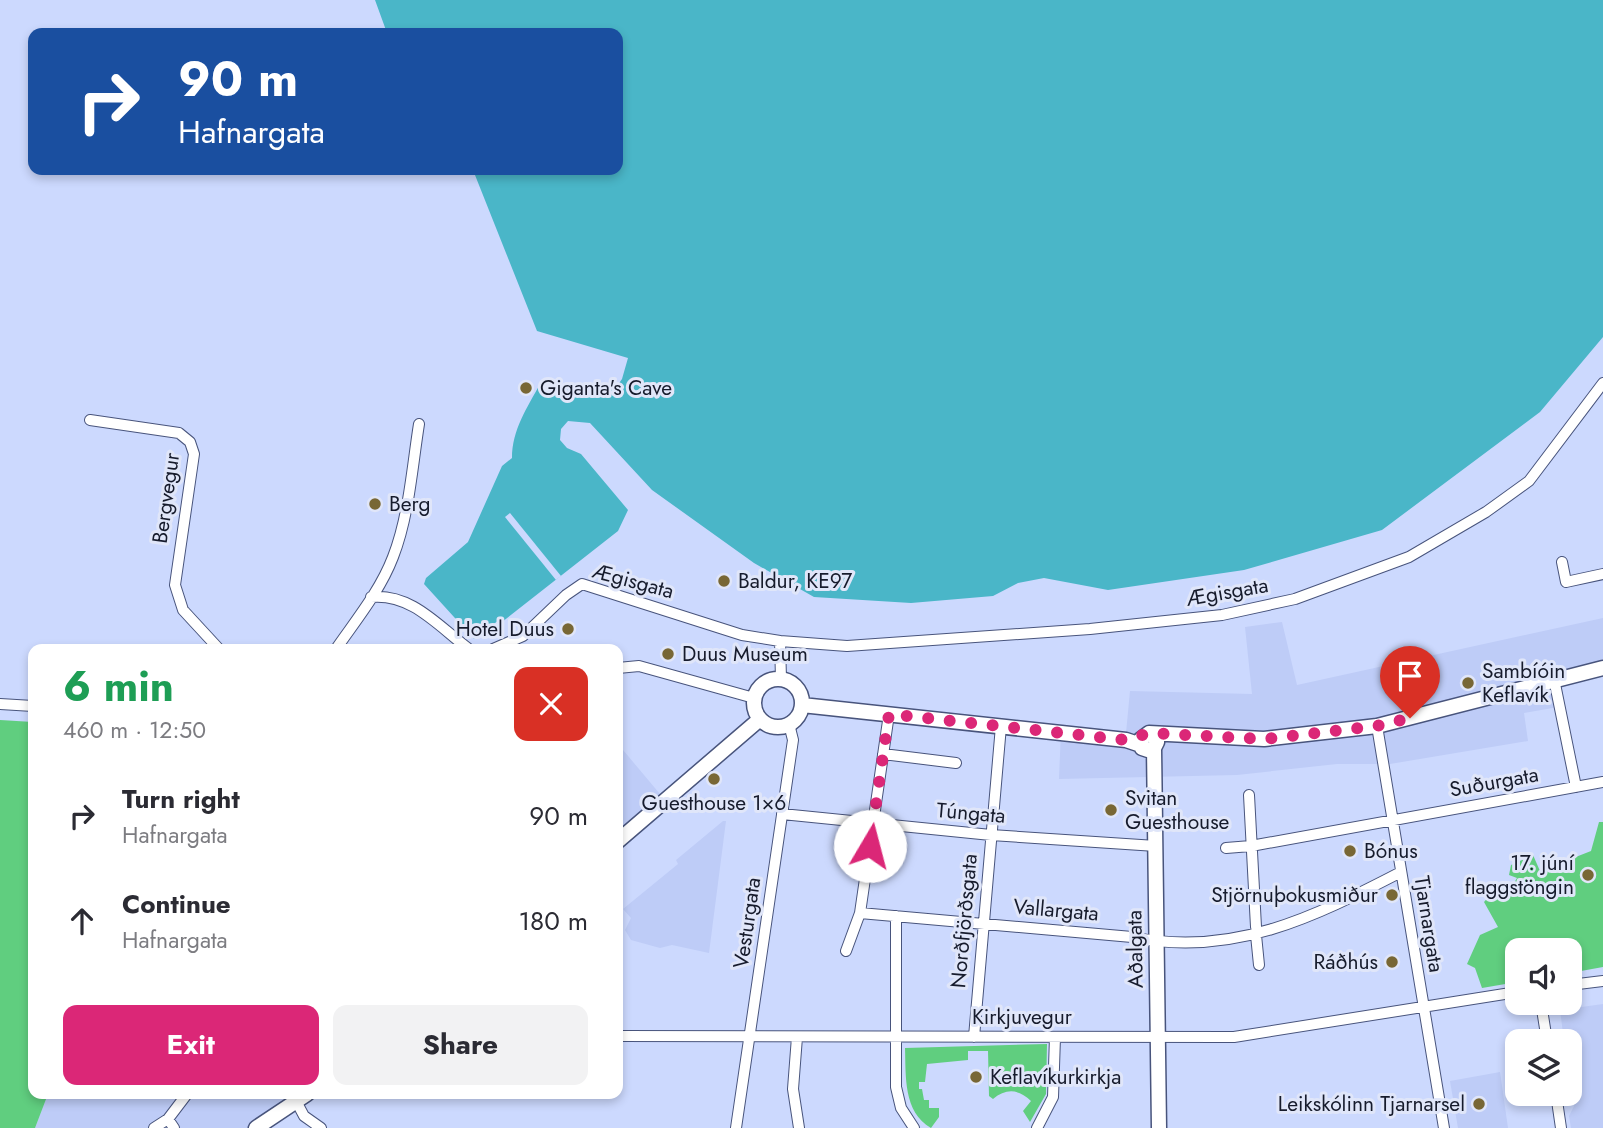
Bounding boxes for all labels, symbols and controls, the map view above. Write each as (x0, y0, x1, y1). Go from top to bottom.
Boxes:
text: 90 m (178, 44, 298, 114)
icon: right (63, 56, 154, 147)
text: Hafnargata (178, 109, 325, 155)
place label: Giganta's Cave (540, 373, 672, 403)
marker: Giganta's Cave (518, 380, 534, 396)
street label: Bergvegur (145, 450, 187, 545)
place label: Berg (389, 489, 430, 519)
marker: Berg (367, 496, 383, 512)
street label: Ægisgata (589, 556, 677, 606)
place label: Baldur, KE97 (738, 566, 852, 596)
street label: Ægisgata (1183, 570, 1271, 614)
marker: Baldur, KE97 (716, 573, 732, 589)
place label: Hotel Duus (456, 614, 554, 644)
marker: Hotel Duus (560, 621, 576, 637)
place label: Duus Museum (682, 639, 808, 669)
marker: Duus Museum (660, 646, 676, 662)
pin (1380, 646, 1440, 718)
text: 6 min (63, 656, 174, 717)
place label: Sambíóin Keflavík (1482, 656, 1565, 710)
icon: arrive (1391, 657, 1429, 695)
button: close (514, 667, 588, 741)
marker: Sambíóin Keflavík (1460, 675, 1476, 691)
text: 460 m · 12:50 (63, 713, 206, 747)
street label: Suðurgata (1447, 759, 1541, 805)
marker: Guesthouse 1×6 (706, 771, 722, 787)
text: Turn right (122, 780, 240, 818)
place label: Svitan Guesthouse (1125, 783, 1230, 837)
place label: Guesthouse 1×6 (642, 788, 786, 818)
street label: Túngata (935, 795, 1007, 831)
icon: right (63, 797, 101, 835)
text: 90 m (529, 797, 588, 835)
marker: Svitan Guesthouse (1103, 802, 1119, 818)
position arrow (833, 809, 907, 883)
text: Hafnargata (122, 818, 228, 852)
place label: Bónus (1364, 836, 1418, 866)
marker: Bónus (1342, 843, 1358, 859)
place label: 17. júní flaggstöngin (1465, 848, 1576, 902)
street label: Norðfjörðsgata (943, 853, 985, 989)
marker: 17. júní flaggstöngin (1580, 867, 1596, 883)
street label: Tjarnargata (1407, 873, 1451, 975)
street label: Vesturgata (726, 876, 768, 970)
place label: Stjörnuþokusmiður (1211, 880, 1379, 910)
text: Continue (122, 885, 231, 923)
marker: Stjörnuþokusmiður (1384, 887, 1400, 903)
street label: Vallargata (1012, 891, 1100, 929)
icon: ahead (63, 902, 101, 940)
text: 180 m (518, 902, 588, 940)
street label: Aðalgata (1119, 910, 1151, 988)
text: Hafnargata (122, 923, 228, 957)
map controls (1505, 938, 1582, 1106)
button: sound (1505, 938, 1582, 1015)
place label: Ráðhús (1313, 947, 1378, 977)
marker: Ráðhús (1384, 954, 1400, 970)
street label: Kirkjuvegur (972, 1002, 1073, 1032)
button: Exit (63, 1005, 319, 1085)
button: Share (333, 1005, 588, 1085)
button: layers (1505, 1029, 1582, 1106)
place label: Keflavíkurkirkja (990, 1062, 1121, 1092)
marker: Keflavíkurkirkja (968, 1069, 984, 1085)
place label: Leikskólinn Tjarnarsel (1278, 1089, 1465, 1119)
marker: Leikskólinn Tjarnarsel (1471, 1096, 1487, 1112)

